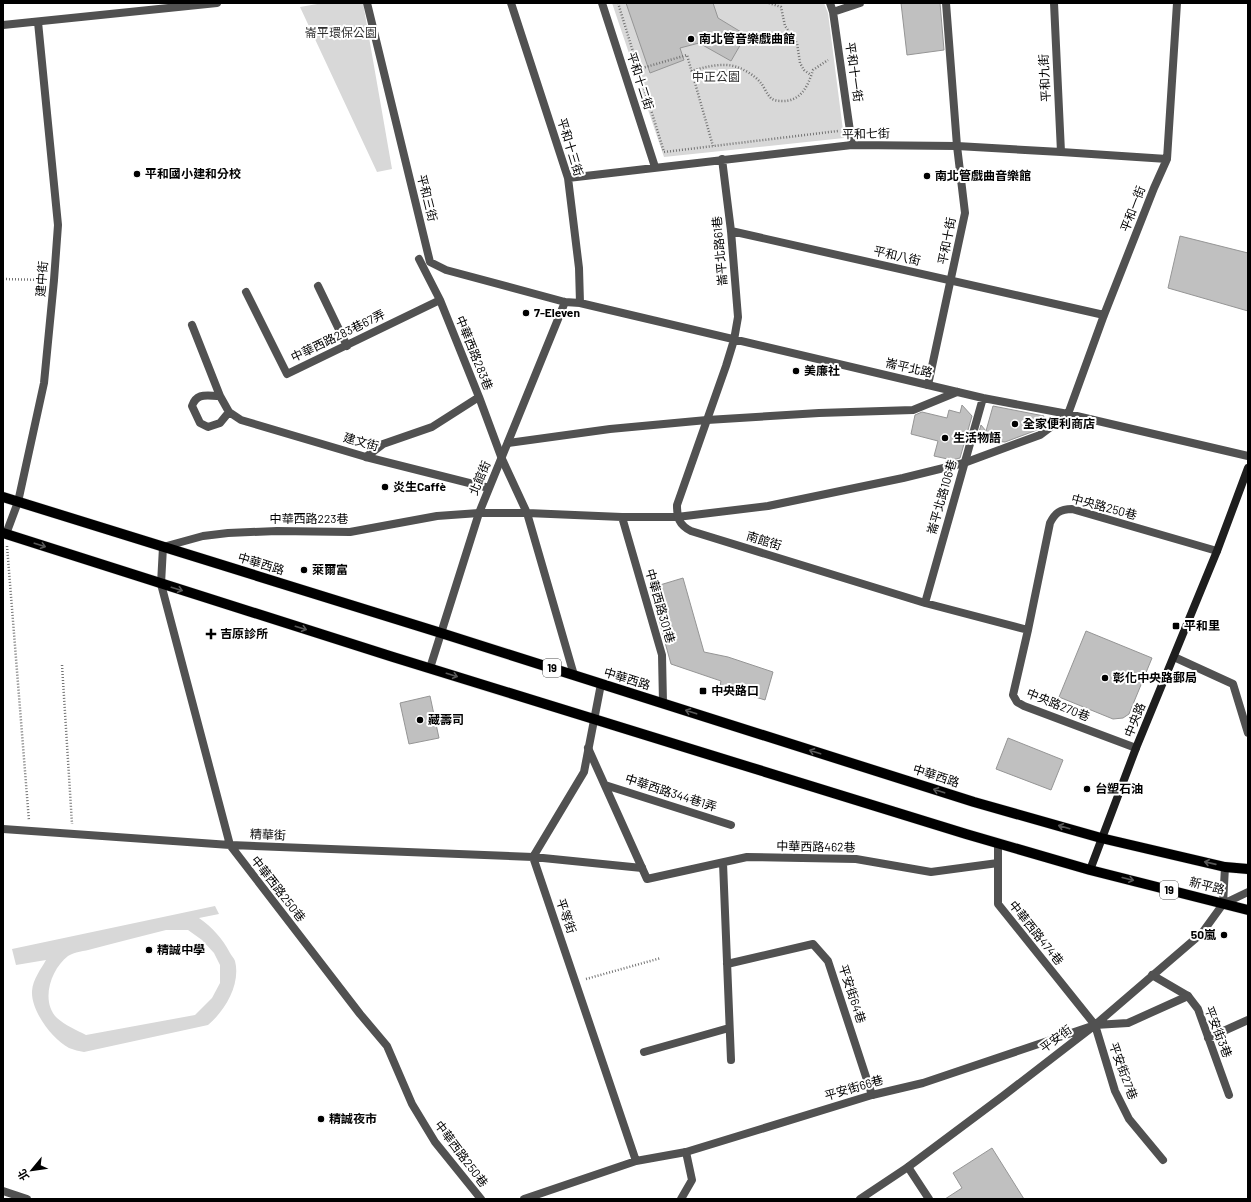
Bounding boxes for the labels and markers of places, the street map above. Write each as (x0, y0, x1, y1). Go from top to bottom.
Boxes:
place label: 南北管音樂戲曲館 (699, 31, 795, 45)
marker: 南北管音樂戲曲館 (686, 34, 696, 44)
place label: 平和國小建和分校 (145, 166, 241, 180)
place label: 南北管戲曲音樂館 (935, 168, 1031, 182)
marker: 平和國小建和分校 (132, 169, 142, 179)
marker: 南北管戲曲音樂館 (922, 171, 932, 181)
place label: 7-Eleven (534, 305, 580, 319)
marker: 7-Eleven (521, 308, 531, 318)
place label: 美廉社 (804, 363, 840, 377)
marker: 美廉社 (791, 366, 801, 376)
place label: 全家便利商店 (1023, 416, 1095, 430)
marker: 全家便利商店 (1010, 419, 1020, 429)
place label: 生活物語 (953, 430, 1001, 444)
marker: 生活物語 (940, 433, 950, 443)
place label: 炎生Caffè (393, 479, 446, 493)
marker: 炎生Caffè (380, 482, 390, 492)
place label: 萊爾富 (312, 562, 348, 576)
marker: 萊爾富 (299, 565, 309, 575)
place label: 平和里 (1184, 618, 1220, 632)
marker: 平和里 (1171, 621, 1181, 631)
place label: 吉原診所 (220, 626, 268, 640)
marker: 吉原診所 (205, 628, 217, 640)
place label: 彰化中央路郵局 (1113, 670, 1197, 684)
marker: 彰化中央路郵局 (1100, 673, 1110, 683)
place label: 中央路口 (711, 683, 759, 697)
marker: 中央路口 (698, 686, 708, 696)
place label: 藏壽司 (428, 712, 464, 726)
marker: 藏壽司 (415, 715, 425, 725)
place label: 台塑石油 (1095, 781, 1143, 795)
marker: 台塑石油 (1082, 784, 1092, 794)
place label: 50嵐 (1191, 927, 1216, 941)
marker: 50嵐 (1219, 930, 1229, 940)
place label: 精誠中學 (157, 942, 205, 956)
marker: 精誠中學 (144, 945, 154, 955)
place label: 精誠夜市 (329, 1111, 377, 1125)
marker: 精誠夜市 (316, 1114, 326, 1124)

